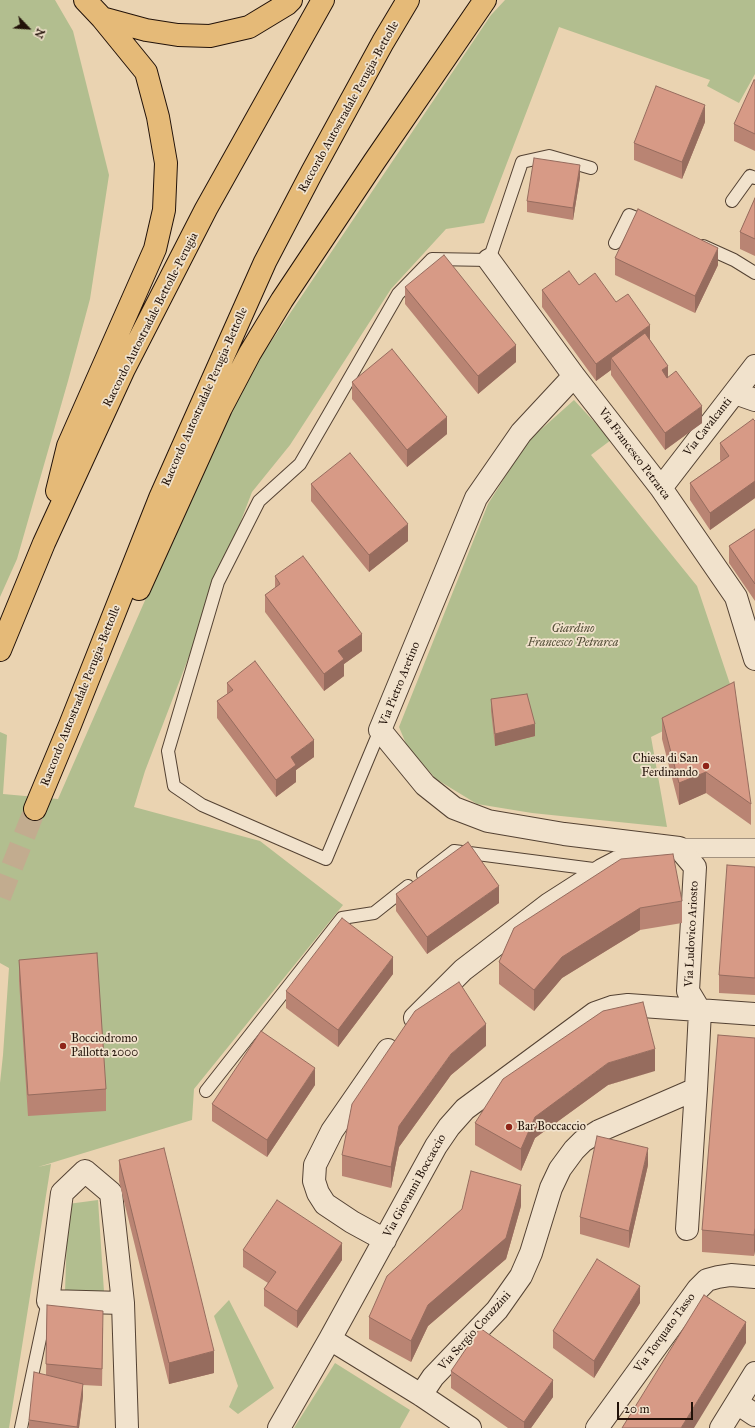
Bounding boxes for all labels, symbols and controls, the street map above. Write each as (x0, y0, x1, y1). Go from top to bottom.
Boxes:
north arrow (8, 8, 48, 48)
street label: Raccordo Autostradale Perugia-Bettolle (296, 19, 402, 195)
text: N (31, 26, 47, 40)
street label: Raccordo Autostradale Bettolle-Perugia (101, 230, 201, 410)
street label: Raccordo Autostradale Perugia-Bettolle (159, 305, 251, 489)
street label: Via Cavalcanti (681, 395, 735, 459)
street label: Via Francesco Petrarca (595, 405, 673, 503)
street label: Raccordo Autostradale Perugia-Bettolle (38, 603, 124, 789)
park label: Giardino Francesco Petrarca (528, 622, 618, 650)
street label: Via Pietro Aretino (377, 640, 423, 728)
place label: Chiesa di San Ferdinando (633, 752, 698, 780)
marker: Chiesa di San Ferdinando (701, 761, 711, 771)
street label: Via Ludovico Ariosto (682, 881, 702, 987)
place label: Bocciodromo Pallotta 2000 (71, 1032, 138, 1060)
marker: Bocciodromo Pallotta 2000 (58, 1041, 68, 1051)
place label: Bar Boccaccio (517, 1120, 586, 1134)
marker: Bar Boccaccio (504, 1122, 514, 1132)
street label: Via Giovanni Boccaccio (381, 1132, 449, 1240)
street label: Via Sergio Corazzini (436, 1289, 514, 1373)
street label: Via Torquato Tasso (631, 1290, 699, 1376)
scale bar (619, 1394, 695, 1420)
text: 20 m (624, 1402, 650, 1416)

